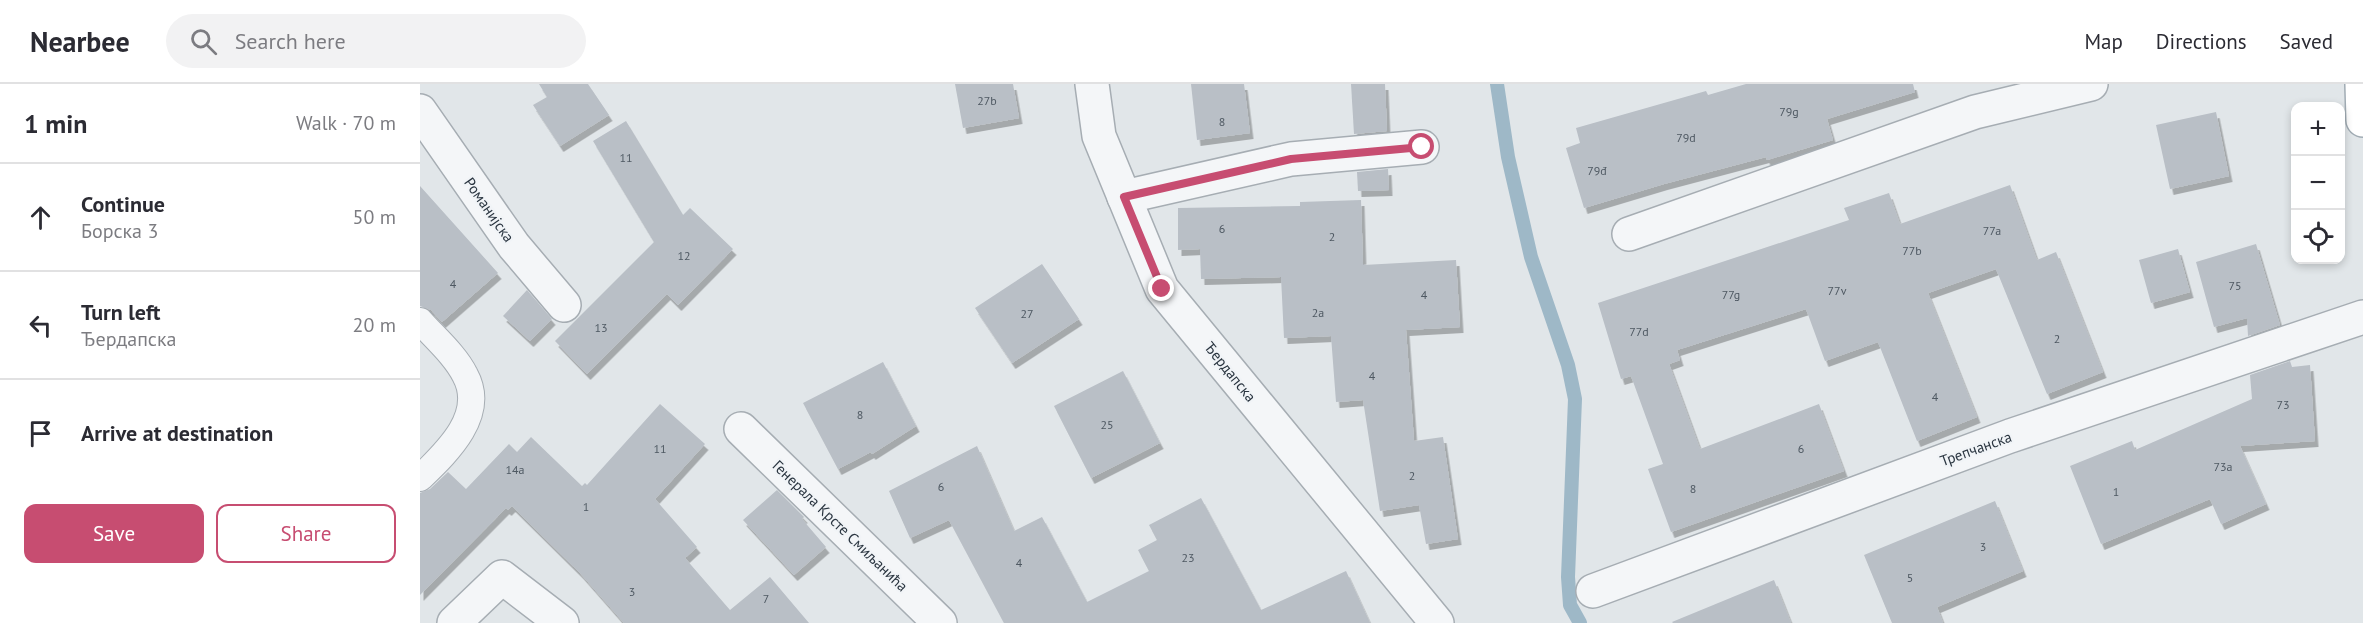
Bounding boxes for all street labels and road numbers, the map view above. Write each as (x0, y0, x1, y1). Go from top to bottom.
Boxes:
street label: Романијска (460, 174, 519, 246)
street label: Ђердапска (1200, 338, 1260, 405)
street label: Трепчанска (1937, 427, 2014, 470)
street label: Генерала Крсте Смиљанића (769, 456, 912, 595)

